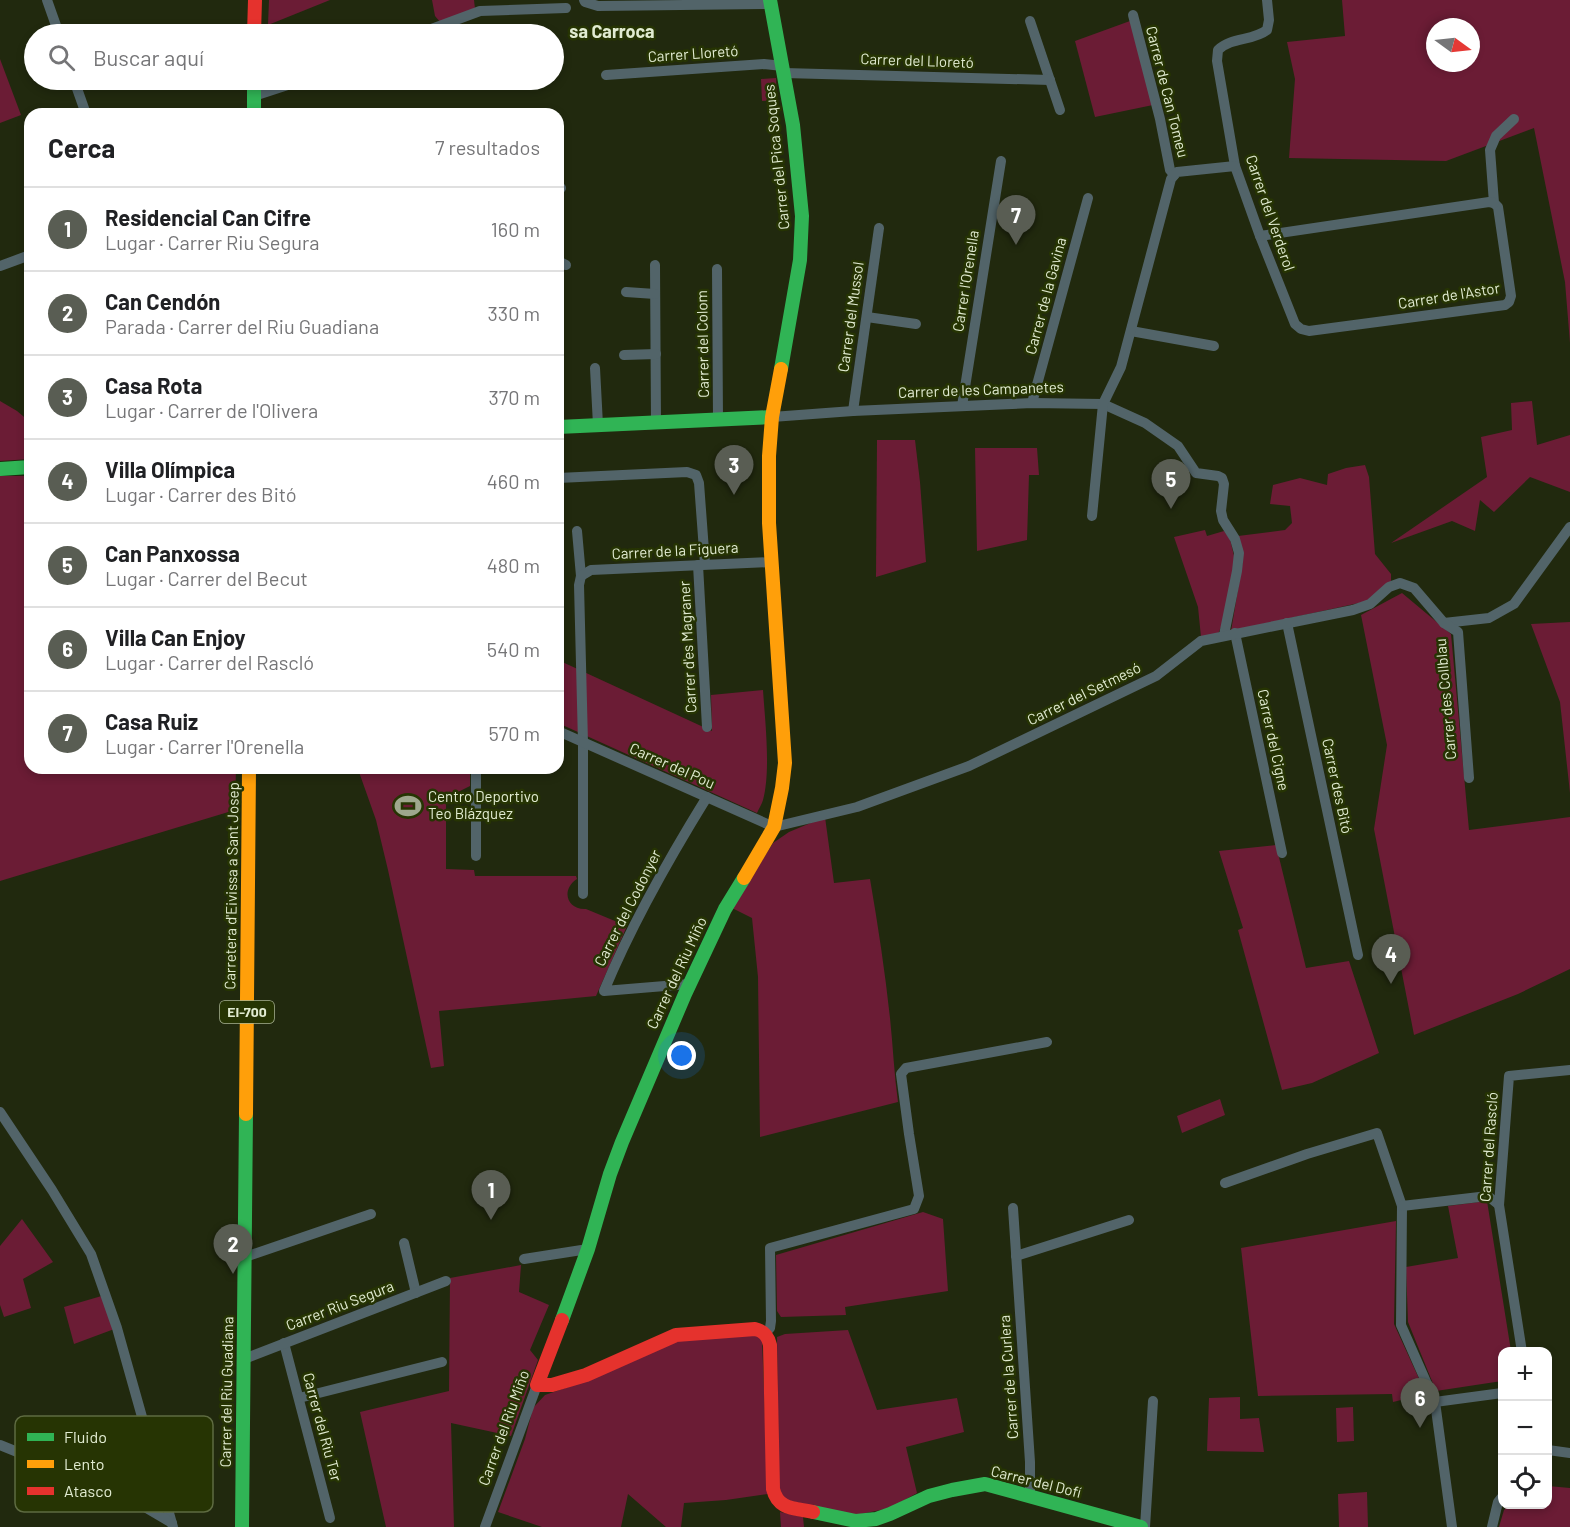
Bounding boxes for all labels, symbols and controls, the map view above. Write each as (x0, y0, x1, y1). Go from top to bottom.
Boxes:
north arrow (1426, 18, 1480, 72)
district label: sa Carroca (569, 20, 655, 42)
search box (24, 24, 564, 90)
street label: Carrer de Can Tomeu (1143, 24, 1193, 159)
icon: search (45, 41, 78, 74)
street label: Carrer Lloretó (647, 41, 739, 65)
text: Buscar aquí (93, 44, 204, 70)
street label: Carrer del Lloretó (860, 49, 974, 71)
street label: Carrer del Pica Soques (759, 84, 793, 231)
text: Cerca (48, 132, 115, 163)
text: 7 resultados (435, 135, 540, 159)
street label: Carrer del Verderol (1243, 152, 1299, 273)
pin: 7 (996, 196, 1036, 245)
text: Residencial Can Cifre (105, 204, 311, 230)
text: 1 (64, 217, 71, 241)
text: 160 m (491, 217, 540, 241)
street label: Carrer l'Orenella (948, 229, 982, 333)
text: Lugar · Carrer Riu Segura (105, 230, 319, 254)
street label: Carrer de la Gavina (1021, 235, 1069, 356)
street label: Carrer del Mussol (833, 261, 867, 373)
street label: Carrer de l'Astor (1397, 278, 1502, 312)
text: Can Cendón (105, 288, 220, 314)
street label: Carrer del Colom (692, 290, 712, 398)
text: 2 (62, 301, 73, 325)
text: 330 m (488, 301, 540, 325)
text: Parada · Carrer del Riu Guadiana (105, 314, 379, 338)
text: Casa Rota (105, 372, 202, 398)
street label: Carrer de les Campanetes (898, 377, 1064, 401)
text: 3 (62, 385, 73, 409)
text: 370 m (488, 385, 540, 409)
text: Lugar · Carrer de l'Olivera (105, 398, 318, 422)
pin: 3 (714, 446, 754, 495)
text: Villa Olímpica (105, 456, 235, 482)
pin: 5 (1152, 460, 1190, 509)
text: 4 (61, 469, 74, 493)
text: 460 m (487, 469, 540, 493)
text: Lugar · Carrer des Bitó (105, 482, 296, 506)
street label: Carrer de la Figuera (611, 538, 739, 562)
text: Can Panxossa (105, 540, 240, 566)
text: 5 (62, 553, 73, 577)
text: 480 m (487, 553, 540, 577)
text: Lugar · Carrer del Becut (105, 566, 308, 590)
street label: Carrer d'es Magraner (675, 580, 699, 714)
text: Villa Can Enjoy (105, 624, 246, 650)
text: 6 (62, 637, 73, 661)
text: 540 m (487, 637, 540, 661)
street label: Carrer des Collblau (1431, 638, 1459, 761)
text: Lugar · Carrer del Rascló (105, 650, 314, 674)
street label: Carrer del Setmesó (1024, 658, 1143, 728)
street label: Carrer del Cigne (1254, 687, 1294, 792)
text: Casa Ruiz (105, 708, 198, 734)
text: 7 (63, 721, 72, 745)
text: 570 m (488, 721, 540, 745)
text: Lugar · Carrer l'Orenella (105, 734, 304, 758)
street label: Carrer des Bitó (1319, 737, 1357, 835)
street label: Carrer del Pou (627, 738, 718, 792)
street label: Carretera d'Eivissa a Sant Josep (220, 782, 242, 990)
place label: Centro Deportivo Teo Blázquez (428, 787, 539, 822)
sports icon: Centro Deportivo Teo Blázquez (393, 791, 423, 821)
street label: Carrer del Codonyer (590, 846, 664, 969)
street label: Carrer del Riu Miño (642, 914, 710, 1031)
pin: 4 (1372, 934, 1410, 984)
road number: EI-700 (220, 1001, 274, 1023)
your location (667, 1041, 696, 1070)
street label: Carrer del Rascló (1475, 1091, 1501, 1202)
pin: 1 (472, 1170, 510, 1220)
pin: 2 (214, 1224, 252, 1274)
street label: Carrer Riu Segura (283, 1276, 396, 1334)
street label: Carrer de la Curlera (995, 1314, 1021, 1440)
street label: Carrer del Riu Guadiana (216, 1316, 236, 1468)
map controls (1498, 1347, 1552, 1509)
button: + (1498, 1347, 1552, 1401)
street label: Carrer del Riu Miño (474, 1368, 532, 1488)
street label: Carrer del Riu Ter (300, 1371, 346, 1483)
pin: 6 (1400, 1378, 1440, 1428)
button: − (1498, 1401, 1552, 1455)
legend (15, 1416, 213, 1512)
text: Fluido (64, 1427, 107, 1446)
text: Lento (64, 1454, 105, 1473)
button: locate (1498, 1455, 1552, 1509)
street label: Carrer del Dofí (989, 1461, 1083, 1501)
text: Atasco (64, 1481, 112, 1500)

